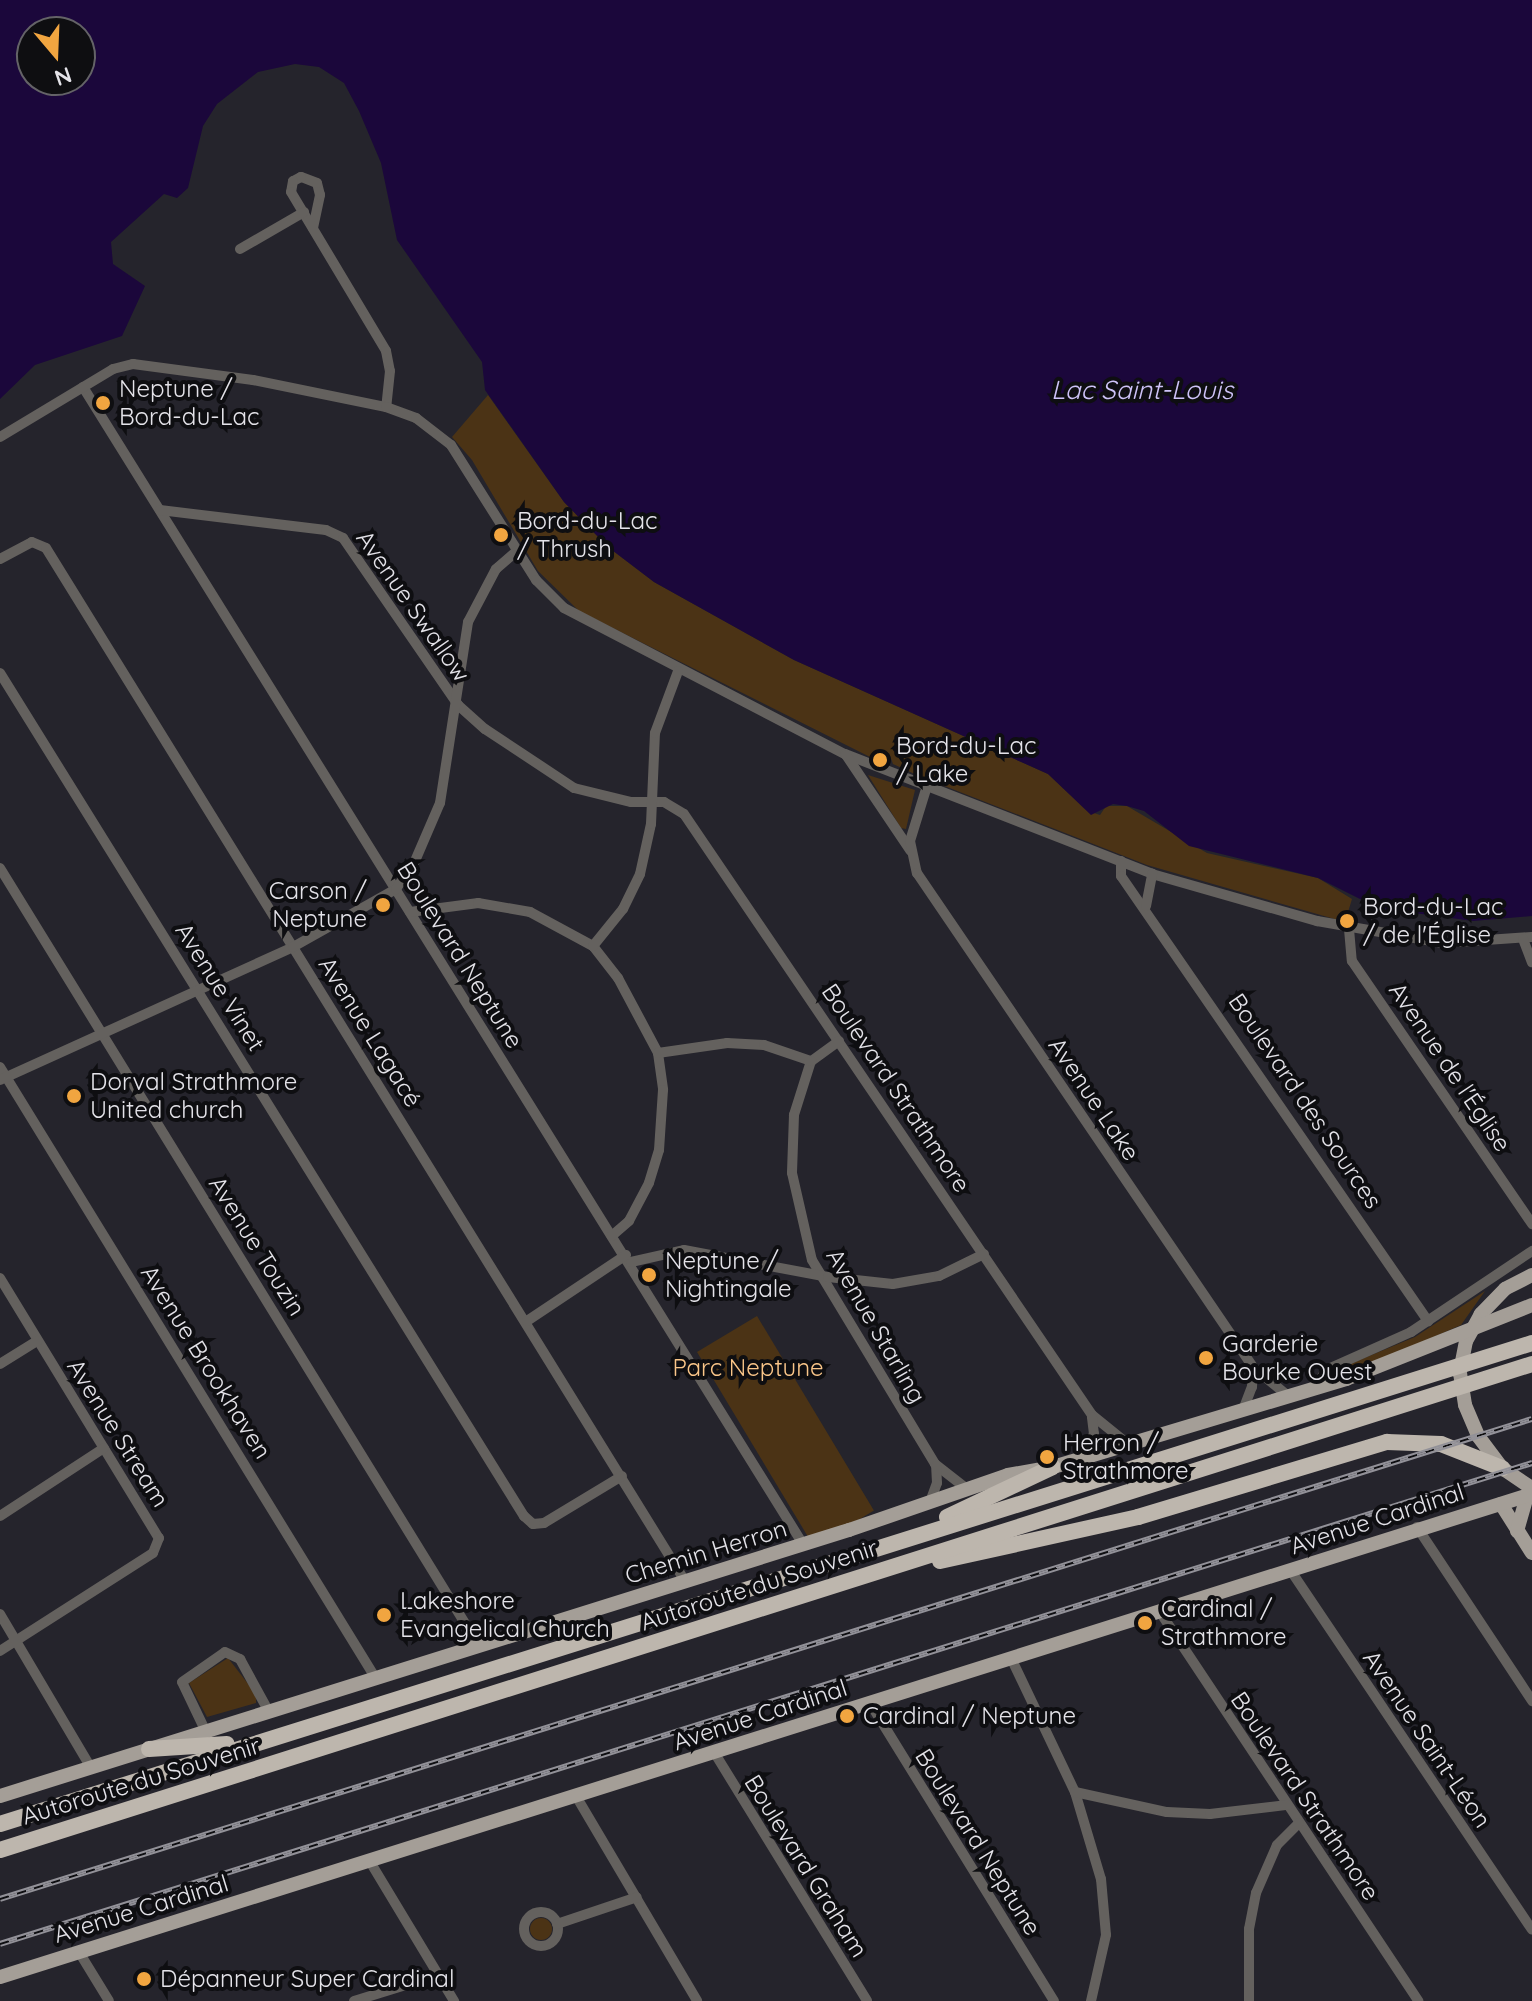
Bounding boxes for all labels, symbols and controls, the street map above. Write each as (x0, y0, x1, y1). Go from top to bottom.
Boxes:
north arrow (16, 16, 96, 96)
text: N (51, 61, 75, 93)
water label: Lac Saint-Louis (1051, 374, 1233, 406)
place label: Neptune / Bord-du-Lac (119, 375, 259, 431)
marker: Neptune / Bord-du-Lac (94, 394, 112, 412)
place label: Bord-du-Lac / Thrush (517, 507, 657, 563)
street label: Avenue Swallow (350, 525, 476, 687)
marker: Bord-du-Lac / Thrush (492, 526, 510, 544)
place label: Bord-du-Lac / Lake (896, 732, 1036, 788)
marker: Bord-du-Lac / Lake (871, 751, 889, 769)
street label: Boulevard Neptune (391, 857, 529, 1053)
place label: Carson / Neptune (269, 877, 367, 933)
place label: Bord-du-Lac / de l'Église (1363, 893, 1503, 949)
marker: Carson / Neptune (374, 896, 392, 914)
marker: Bord-du-Lac / de l'Église (1338, 912, 1356, 930)
street label: Avenue Vinet (169, 918, 271, 1056)
street label: Avenue Lagacé (312, 952, 428, 1112)
street label: Avenue de l'Église (1383, 977, 1517, 1157)
street label: Boulevard Strathmore (816, 978, 976, 1198)
street label: Boulevard des Sources (1222, 988, 1388, 1214)
street label: Avenue Lake (1042, 1032, 1146, 1166)
place label: Dorval Strathmore United church (90, 1068, 297, 1124)
marker: Dorval Strathmore United church (65, 1087, 83, 1105)
street label: Avenue Touzin (203, 1171, 311, 1321)
street label: Avenue Starling (820, 1244, 932, 1408)
place label: Neptune / Nightingale (665, 1247, 792, 1303)
street label: Avenue Brookhaven (135, 1260, 277, 1464)
marker: Neptune / Nightingale (640, 1266, 658, 1284)
place label: Garderie Bourke Ouest (1222, 1330, 1372, 1386)
marker: Garderie Bourke Ouest (1197, 1349, 1215, 1367)
street label: Avenue Stream (61, 1354, 175, 1512)
park label: Parc Neptune (672, 1354, 824, 1382)
place label: Herron / Strathmore (1063, 1429, 1189, 1485)
marker: Herron / Strathmore (1038, 1448, 1056, 1466)
street label: Avenue Cardinal (1286, 1477, 1468, 1561)
street label: Chemin Herron (622, 1514, 790, 1590)
street label: Autoroute du Souvenir (637, 1533, 881, 1637)
place label: Lakeshore Evangelical Church (400, 1587, 610, 1643)
place label: Cardinal / Strathmore (1161, 1595, 1287, 1651)
marker: Lakeshore Evangelical Church (375, 1606, 393, 1624)
marker: Cardinal / Strathmore (1136, 1614, 1154, 1632)
street label: Avenue Saint-Léon (1357, 1645, 1497, 1833)
street label: Avenue Cardinal (669, 1673, 851, 1757)
street label: Boulevard Strathmore (1225, 1686, 1385, 1906)
place label: Cardinal / Neptune (863, 1702, 1076, 1730)
marker: Cardinal / Neptune (838, 1707, 856, 1725)
street label: Autoroute du Souvenir (18, 1731, 264, 1831)
street label: Boulevard Neptune (909, 1744, 1047, 1940)
street label: Boulevard Graham (738, 1769, 874, 1963)
street label: Avenue Cardinal (50, 1869, 232, 1949)
place label: Dépanneur Super Cardinal (160, 1965, 454, 1993)
marker: Dépanneur Super Cardinal (135, 1970, 153, 1988)

